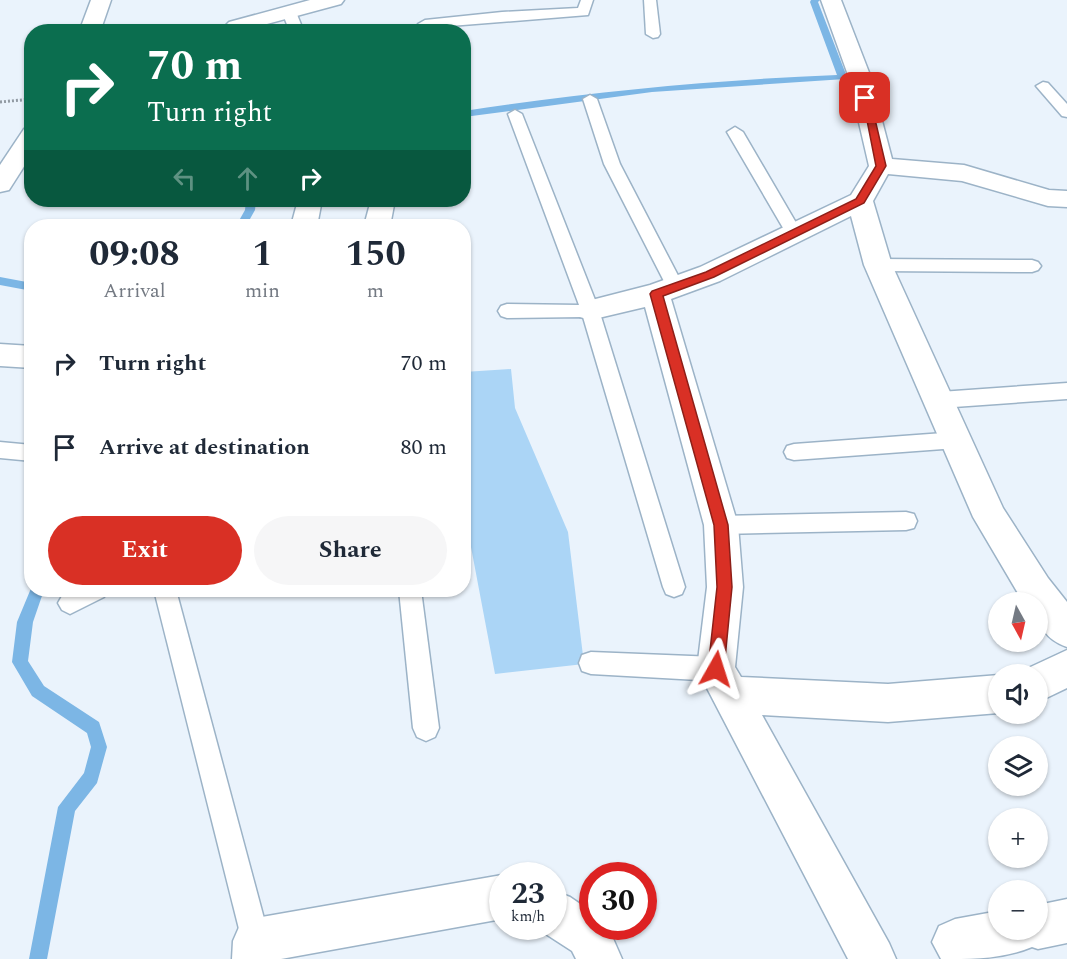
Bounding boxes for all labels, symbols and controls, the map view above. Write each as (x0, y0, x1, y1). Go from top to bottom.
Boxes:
text: 70 m (147, 35, 242, 98)
icon: right (48, 48, 126, 126)
pin (839, 72, 890, 123)
icon: arrive (848, 81, 881, 114)
text: Turn right (147, 92, 272, 134)
icon: left (168, 162, 201, 195)
icon: ahead (231, 162, 264, 195)
icon: right (294, 162, 327, 195)
text: 09:08 (89, 227, 180, 282)
text: 1 (252, 227, 273, 282)
text: 150 (345, 227, 406, 282)
text: Arrival (103, 276, 166, 306)
text: min (245, 276, 280, 306)
text: m (367, 276, 384, 306)
icon: right (48, 347, 81, 380)
text: Turn right (99, 347, 206, 380)
text: 70 m (401, 347, 447, 380)
icon: arrive (48, 431, 81, 464)
text: Arrive at destination (99, 431, 310, 464)
text: 80 m (401, 431, 447, 464)
button: Exit (48, 516, 242, 585)
button: Share (254, 516, 447, 585)
north arrow (988, 592, 1048, 652)
map controls (988, 592, 1048, 940)
position arrow (684, 637, 748, 701)
button: sound (988, 664, 1048, 724)
button: layers (988, 736, 1048, 796)
button: + (988, 808, 1048, 868)
speed limit sign: 30 (579, 862, 657, 940)
text: 23 (511, 871, 545, 917)
button: − (988, 880, 1048, 940)
text: km/h (511, 905, 545, 928)

